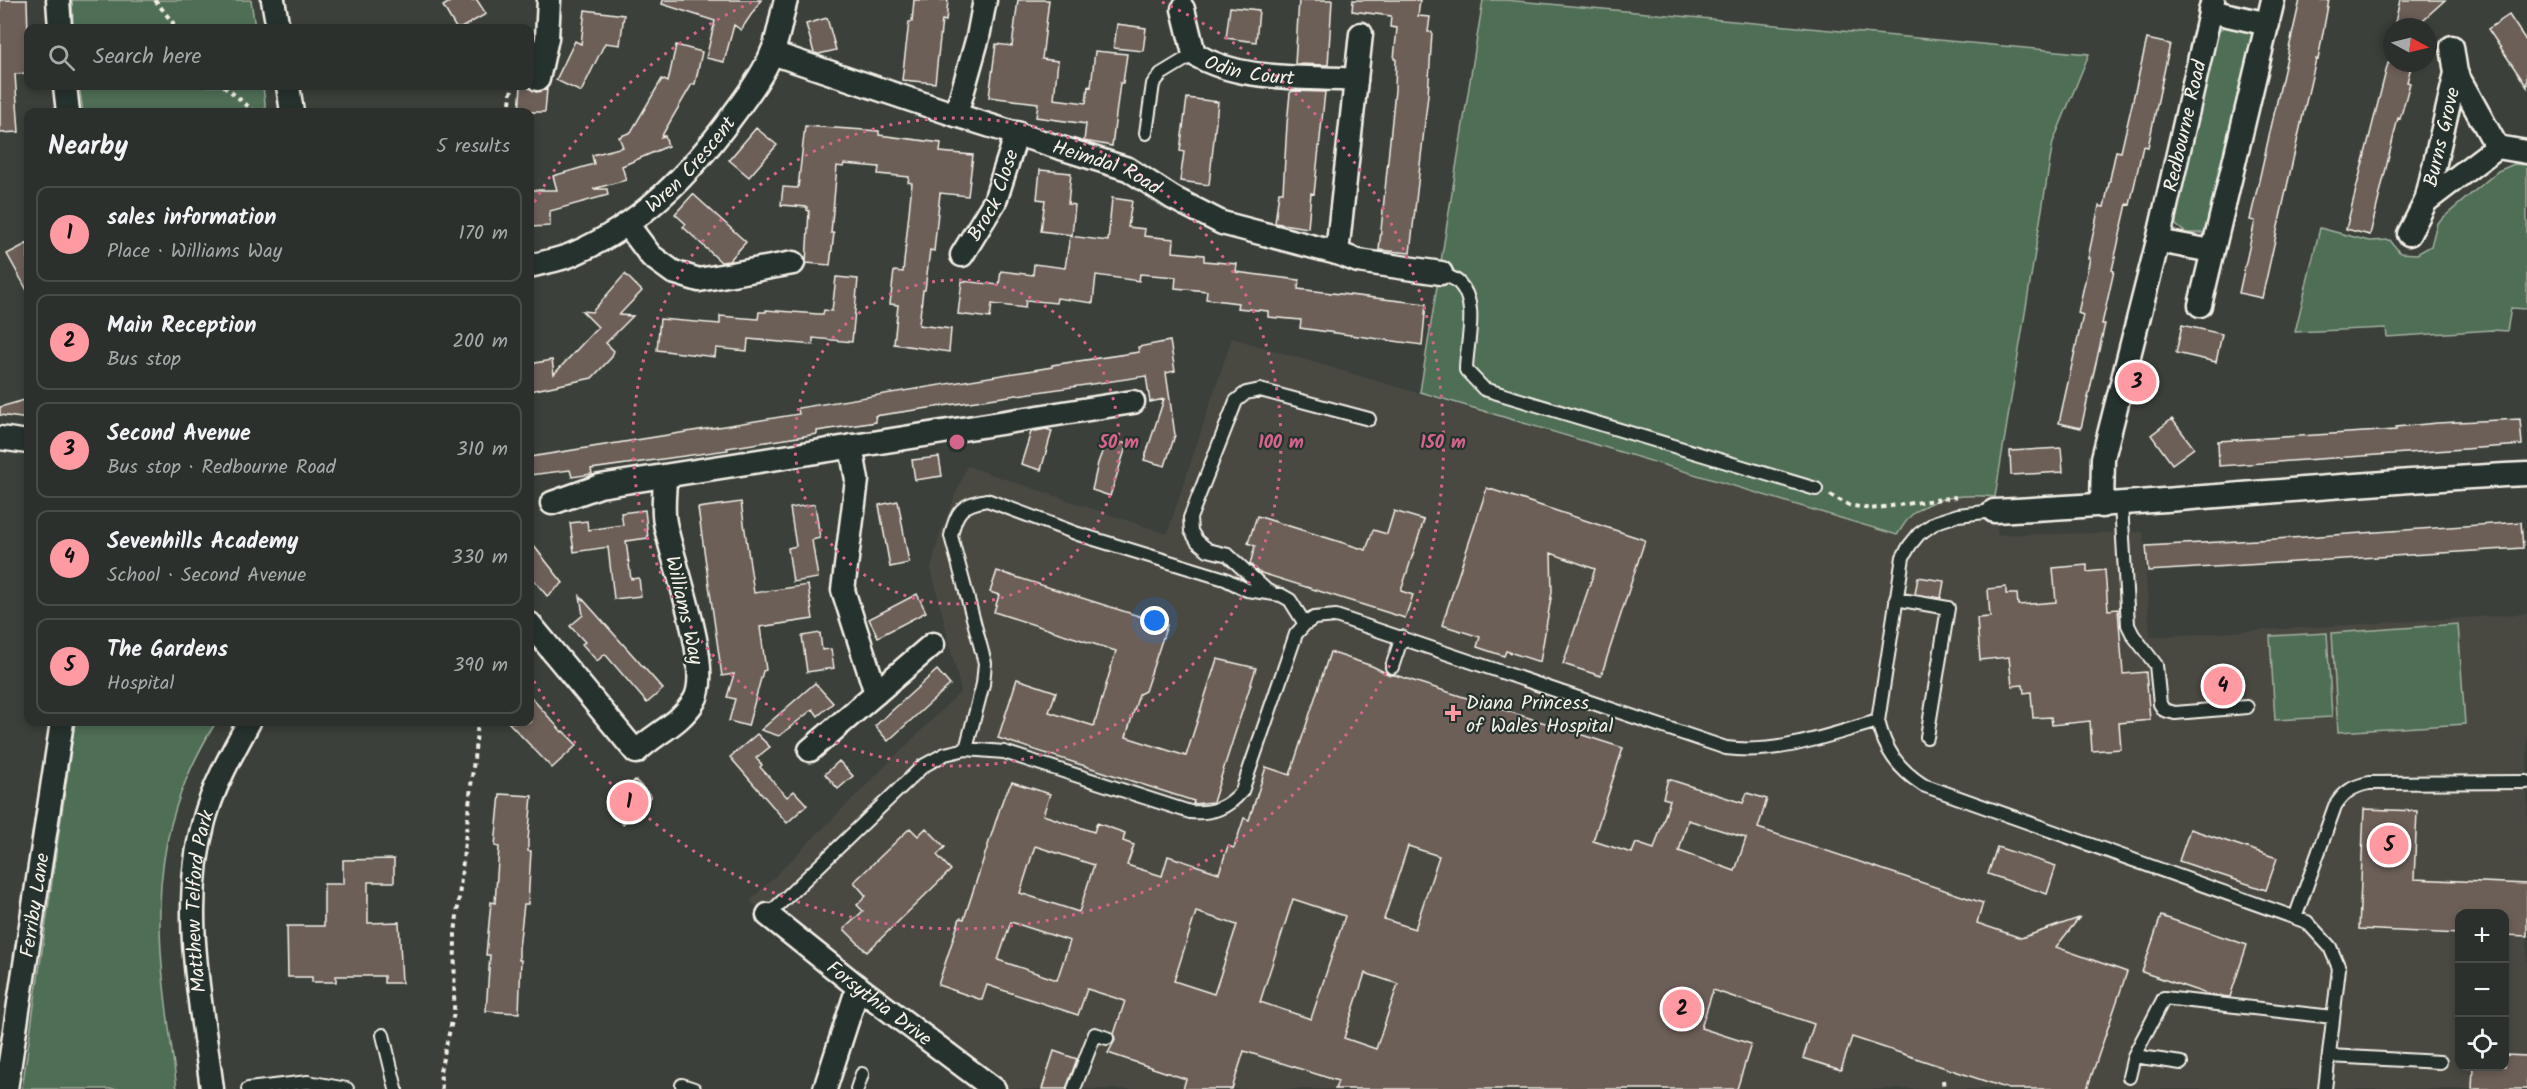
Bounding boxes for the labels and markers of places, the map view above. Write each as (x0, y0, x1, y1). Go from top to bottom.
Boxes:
pin: 3 (2118, 360, 2156, 404)
centre of rings (947, 432, 967, 452)
pin: 4 (2204, 664, 2242, 708)
place label: Diana Princess of Wales Hospital (1466, 688, 1613, 743)
marker: Diana Princess of Wales Hospital (1444, 704, 1462, 722)
pin: 1 (610, 780, 648, 824)
pin: 5 (2370, 822, 2408, 868)
pin: 2 (1662, 986, 1702, 1032)

